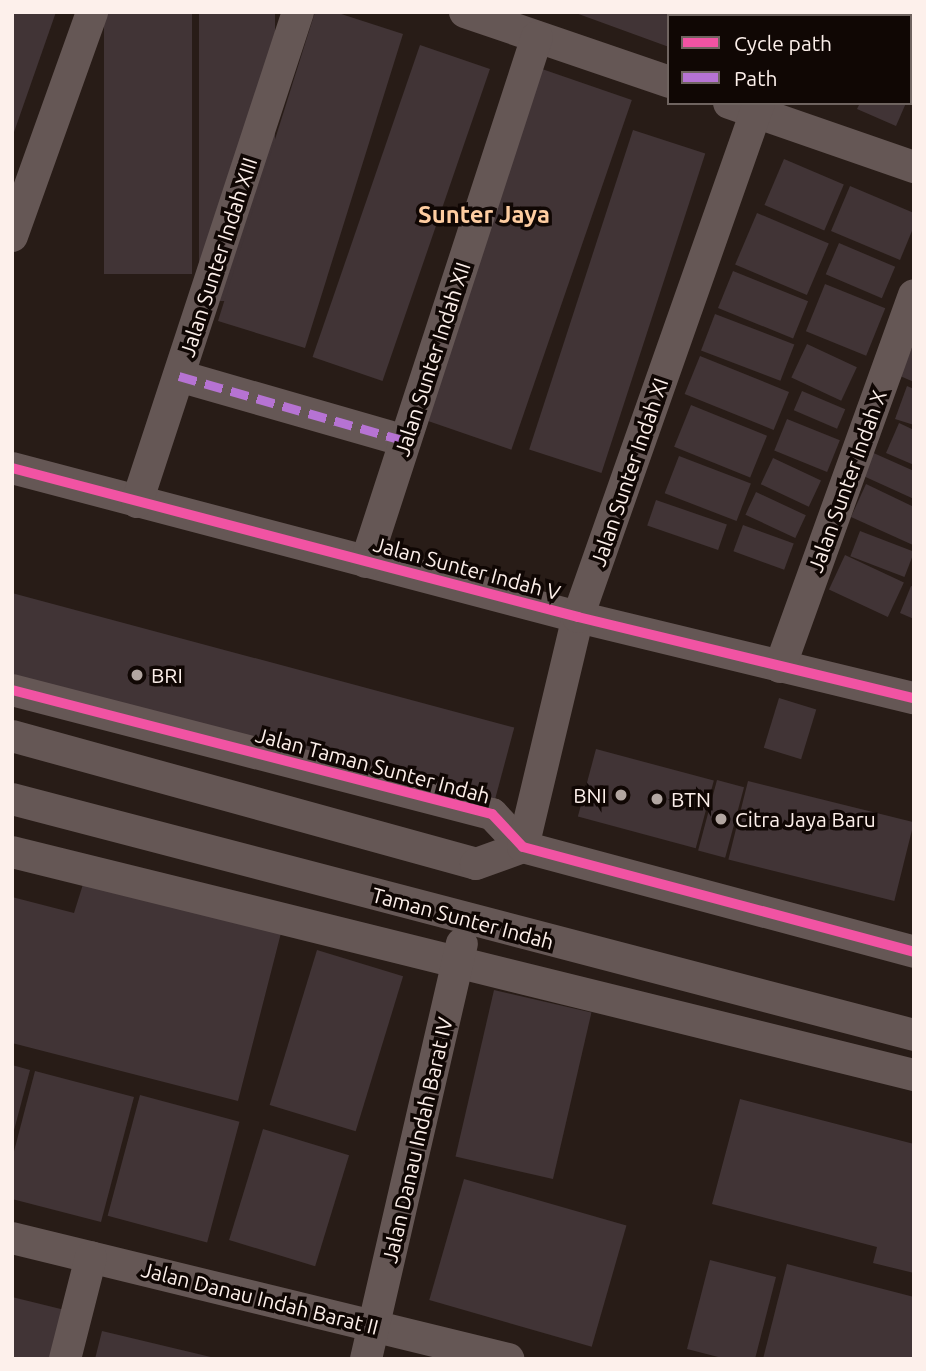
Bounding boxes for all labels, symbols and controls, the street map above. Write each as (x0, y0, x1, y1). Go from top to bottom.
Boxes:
legend (667, 14, 912, 105)
text: Cycle path (734, 31, 832, 55)
text: Path (734, 66, 777, 90)
street label: Jalan Sunter Indah XIII (174, 154, 262, 360)
district label: Sunter Jaya (418, 201, 550, 229)
street label: Jalan Sunter Indah XII (389, 259, 475, 459)
street label: Jalan Sunter Indah XI (585, 375, 673, 569)
street label: Jalan Sunter Indah X (802, 386, 892, 576)
street label: Jalan Sunter Indah V (371, 531, 563, 605)
place label: BRI (151, 662, 183, 688)
marker: BRI (129, 667, 145, 683)
street label: Jalan Taman Sunter Indah (253, 722, 493, 808)
place label: BNI (573, 782, 607, 808)
place label: BTN (671, 786, 711, 812)
marker: BNI (613, 787, 629, 803)
marker: BTN (649, 791, 665, 807)
place label: Citra Jaya Baru (735, 806, 876, 832)
marker: Citra Jaya Baru (713, 811, 729, 827)
street label: Taman Sunter Indah (369, 882, 557, 954)
street label: Jalan Danau Indah Barat IV (376, 1015, 458, 1265)
street label: Jalan Danau Indah Barat II (139, 1256, 381, 1340)

